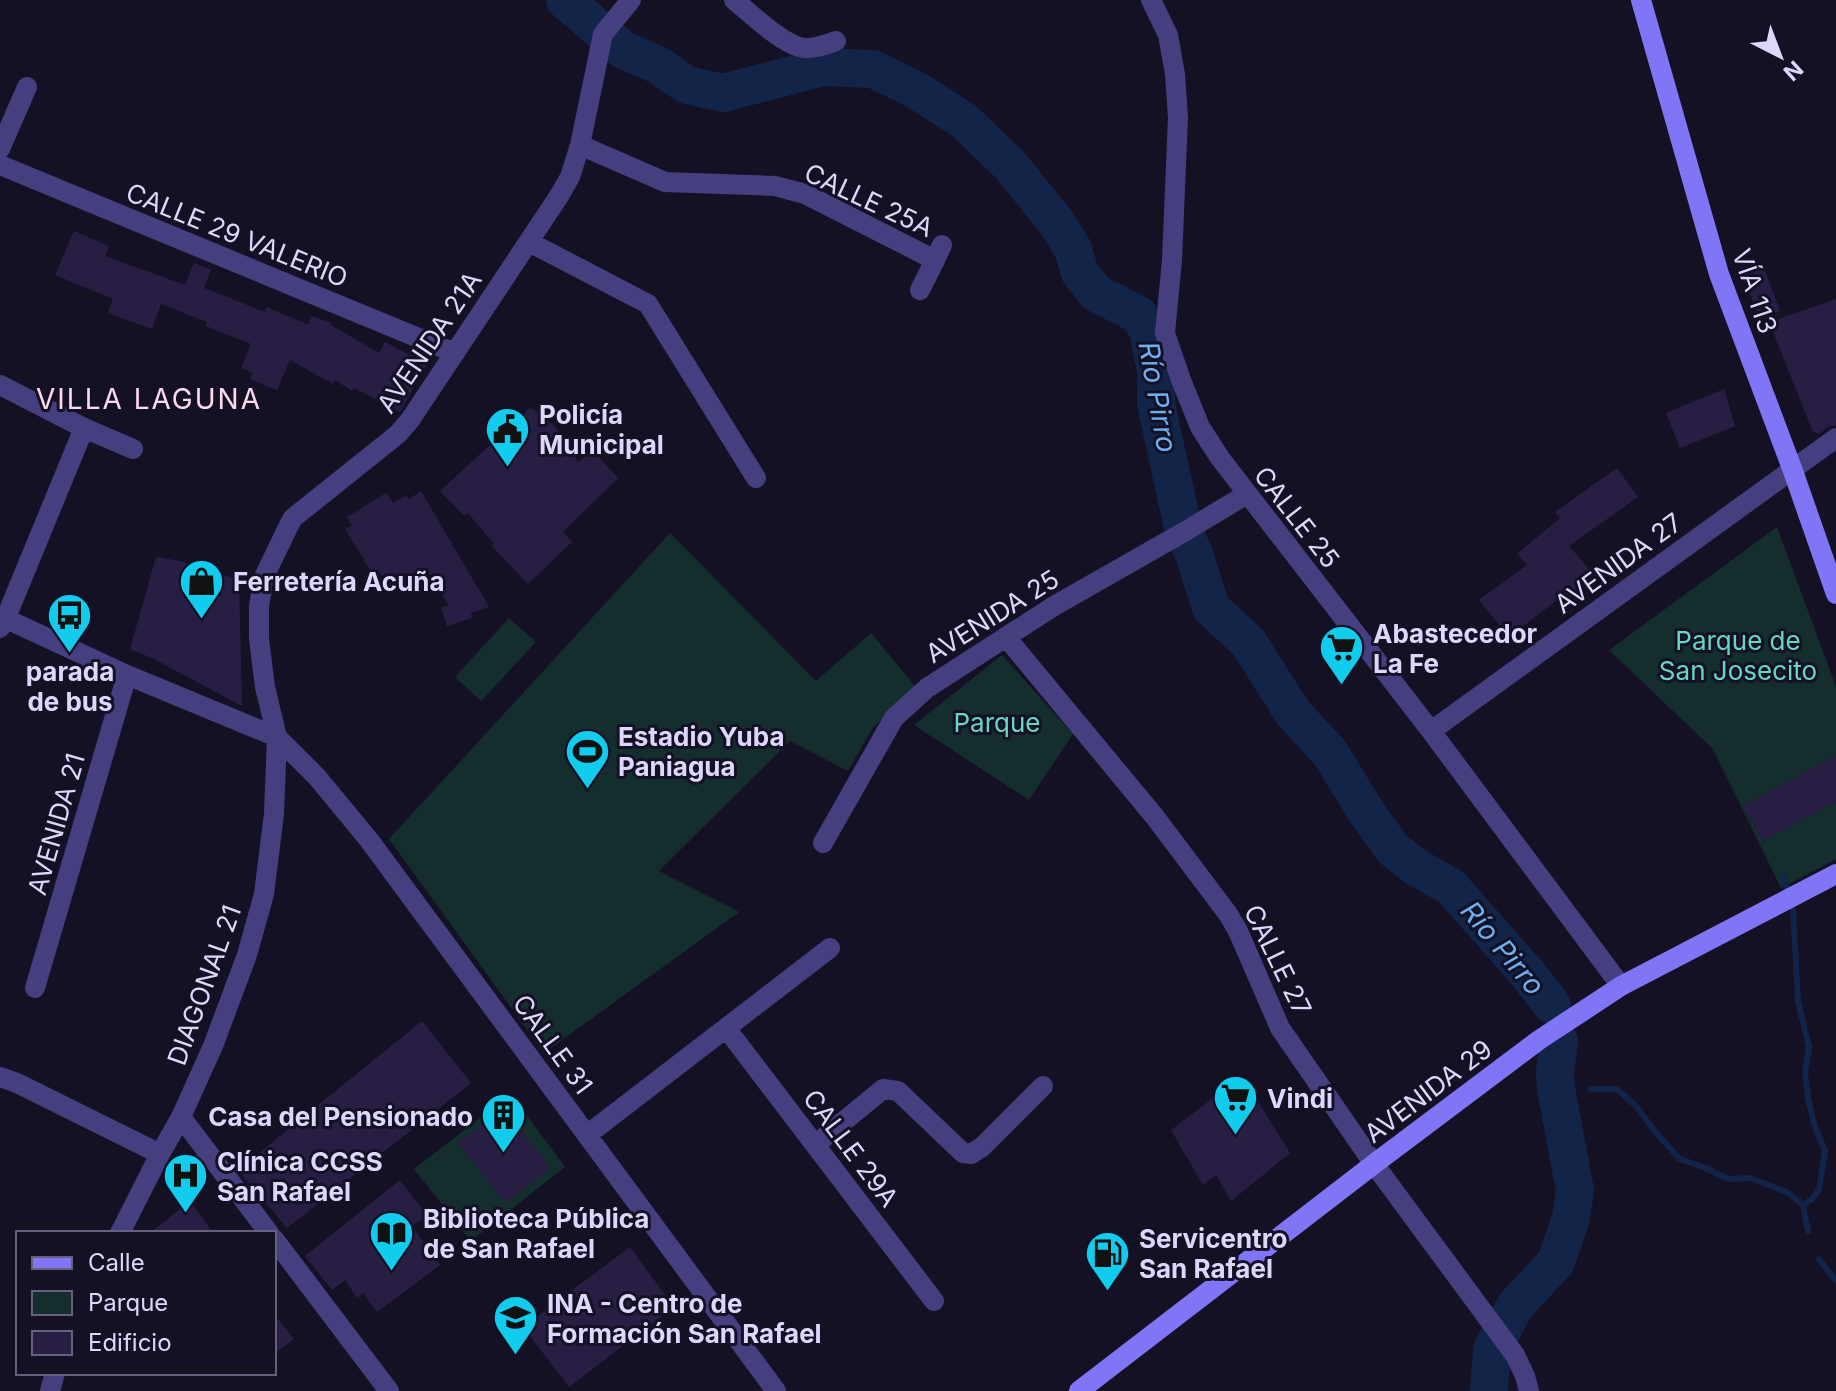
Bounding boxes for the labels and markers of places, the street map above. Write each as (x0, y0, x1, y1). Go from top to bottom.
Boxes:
place label: Policía Municipal (539, 399, 664, 460)
public building icon: Policía Municipal (484, 405, 532, 468)
shop icon: Ferretería Acuña (178, 557, 226, 620)
place label: Ferretería Acuña (233, 566, 445, 597)
bus stop icon: parada de bus (46, 592, 94, 655)
place label: Abastecedor La Fe (1373, 618, 1538, 679)
supermarket icon: Abastecedor La Fe (1318, 624, 1366, 687)
place label: parada de bus (26, 656, 114, 717)
place label: Estadio Yuba Paniagua (618, 721, 785, 782)
sports icon: Estadio Yuba Paniagua (563, 727, 611, 790)
supermarket icon: Vindi (1212, 1074, 1260, 1137)
place label: Vindi (1267, 1083, 1333, 1114)
building icon: Casa del Pensionado (480, 1092, 528, 1155)
place label: Casa del Pensionado (208, 1101, 473, 1132)
place label: Clínica CCSS San Rafael (217, 1146, 383, 1207)
hospital icon: Clínica CCSS San Rafael (162, 1152, 210, 1215)
place label: Biblioteca Pública de San Rafael (423, 1203, 649, 1264)
library icon: Biblioteca Pública de San Rafael (368, 1209, 416, 1272)
place label: Servicentro San Rafael (1139, 1223, 1288, 1284)
fuel station icon: Servicentro San Rafael (1084, 1229, 1132, 1292)
place label: INA - Centro de Formación San Rafael (547, 1288, 822, 1349)
school or university icon: INA - Centro de Formación San Rafael (492, 1294, 540, 1357)

